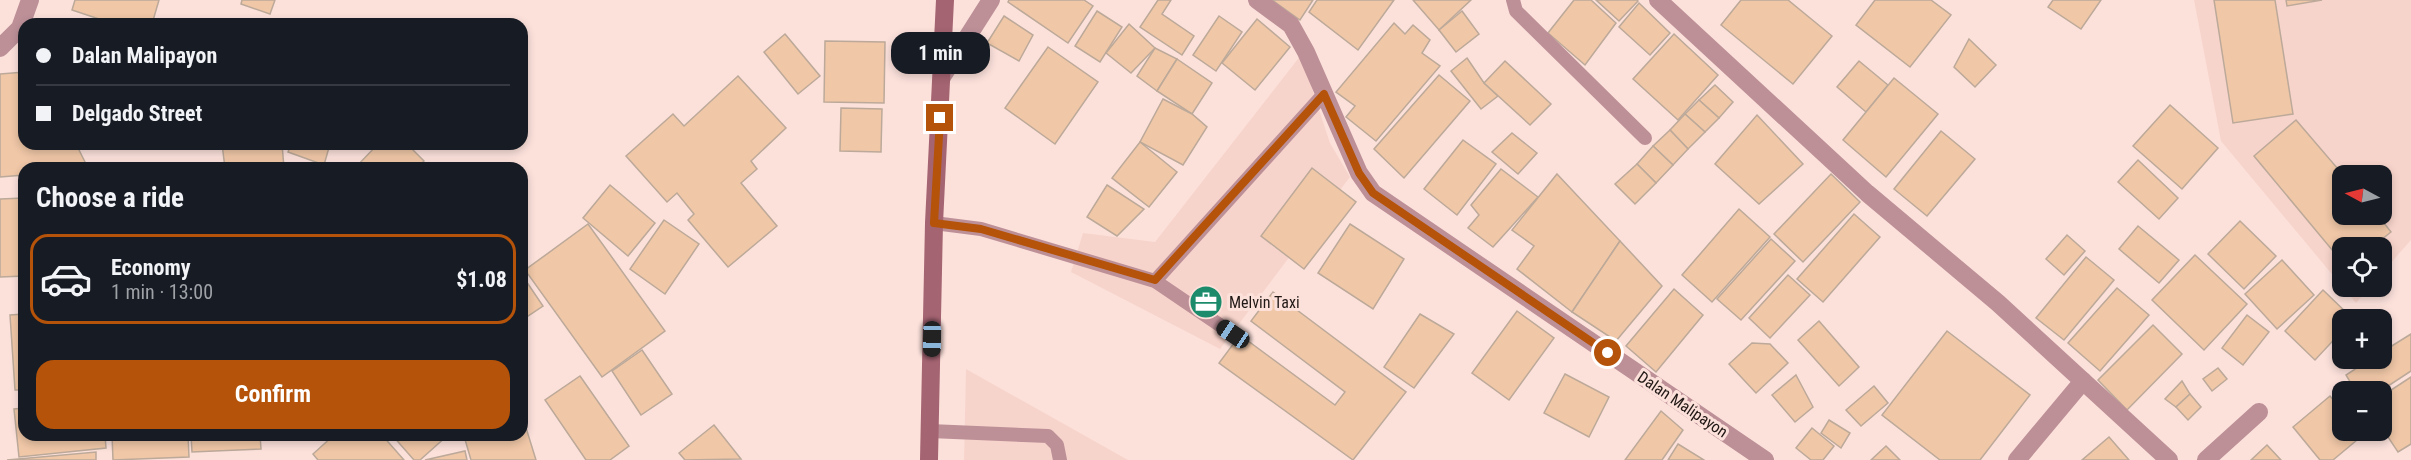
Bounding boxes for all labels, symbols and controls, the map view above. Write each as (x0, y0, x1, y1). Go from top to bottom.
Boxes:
callout: 1 min (890, 31, 990, 73)
text: 1 min (918, 41, 963, 65)
text: Dalan Malipayon (72, 43, 217, 68)
text: Delgado Street (72, 101, 202, 126)
route end (926, 104, 953, 131)
north arrow (2332, 165, 2392, 225)
map controls (2332, 165, 2392, 441)
text: Choose a ride (36, 182, 184, 214)
button: locate (2332, 237, 2392, 297)
icon: car (39, 252, 93, 306)
text: Economy (111, 255, 191, 280)
text: $1.08 (456, 267, 507, 292)
text: 1 min · 13:00 (111, 280, 213, 304)
office icon: Melvin Taxi (1188, 284, 1224, 320)
place label: Melvin Taxi (1229, 293, 1300, 312)
button: + (2332, 309, 2392, 369)
car (1213, 316, 1253, 352)
car (923, 321, 941, 357)
route start (1594, 339, 1621, 366)
button: Confirm (36, 360, 510, 429)
street label: Dalan Malipayon (1634, 367, 1731, 441)
button: − (2332, 381, 2392, 441)

